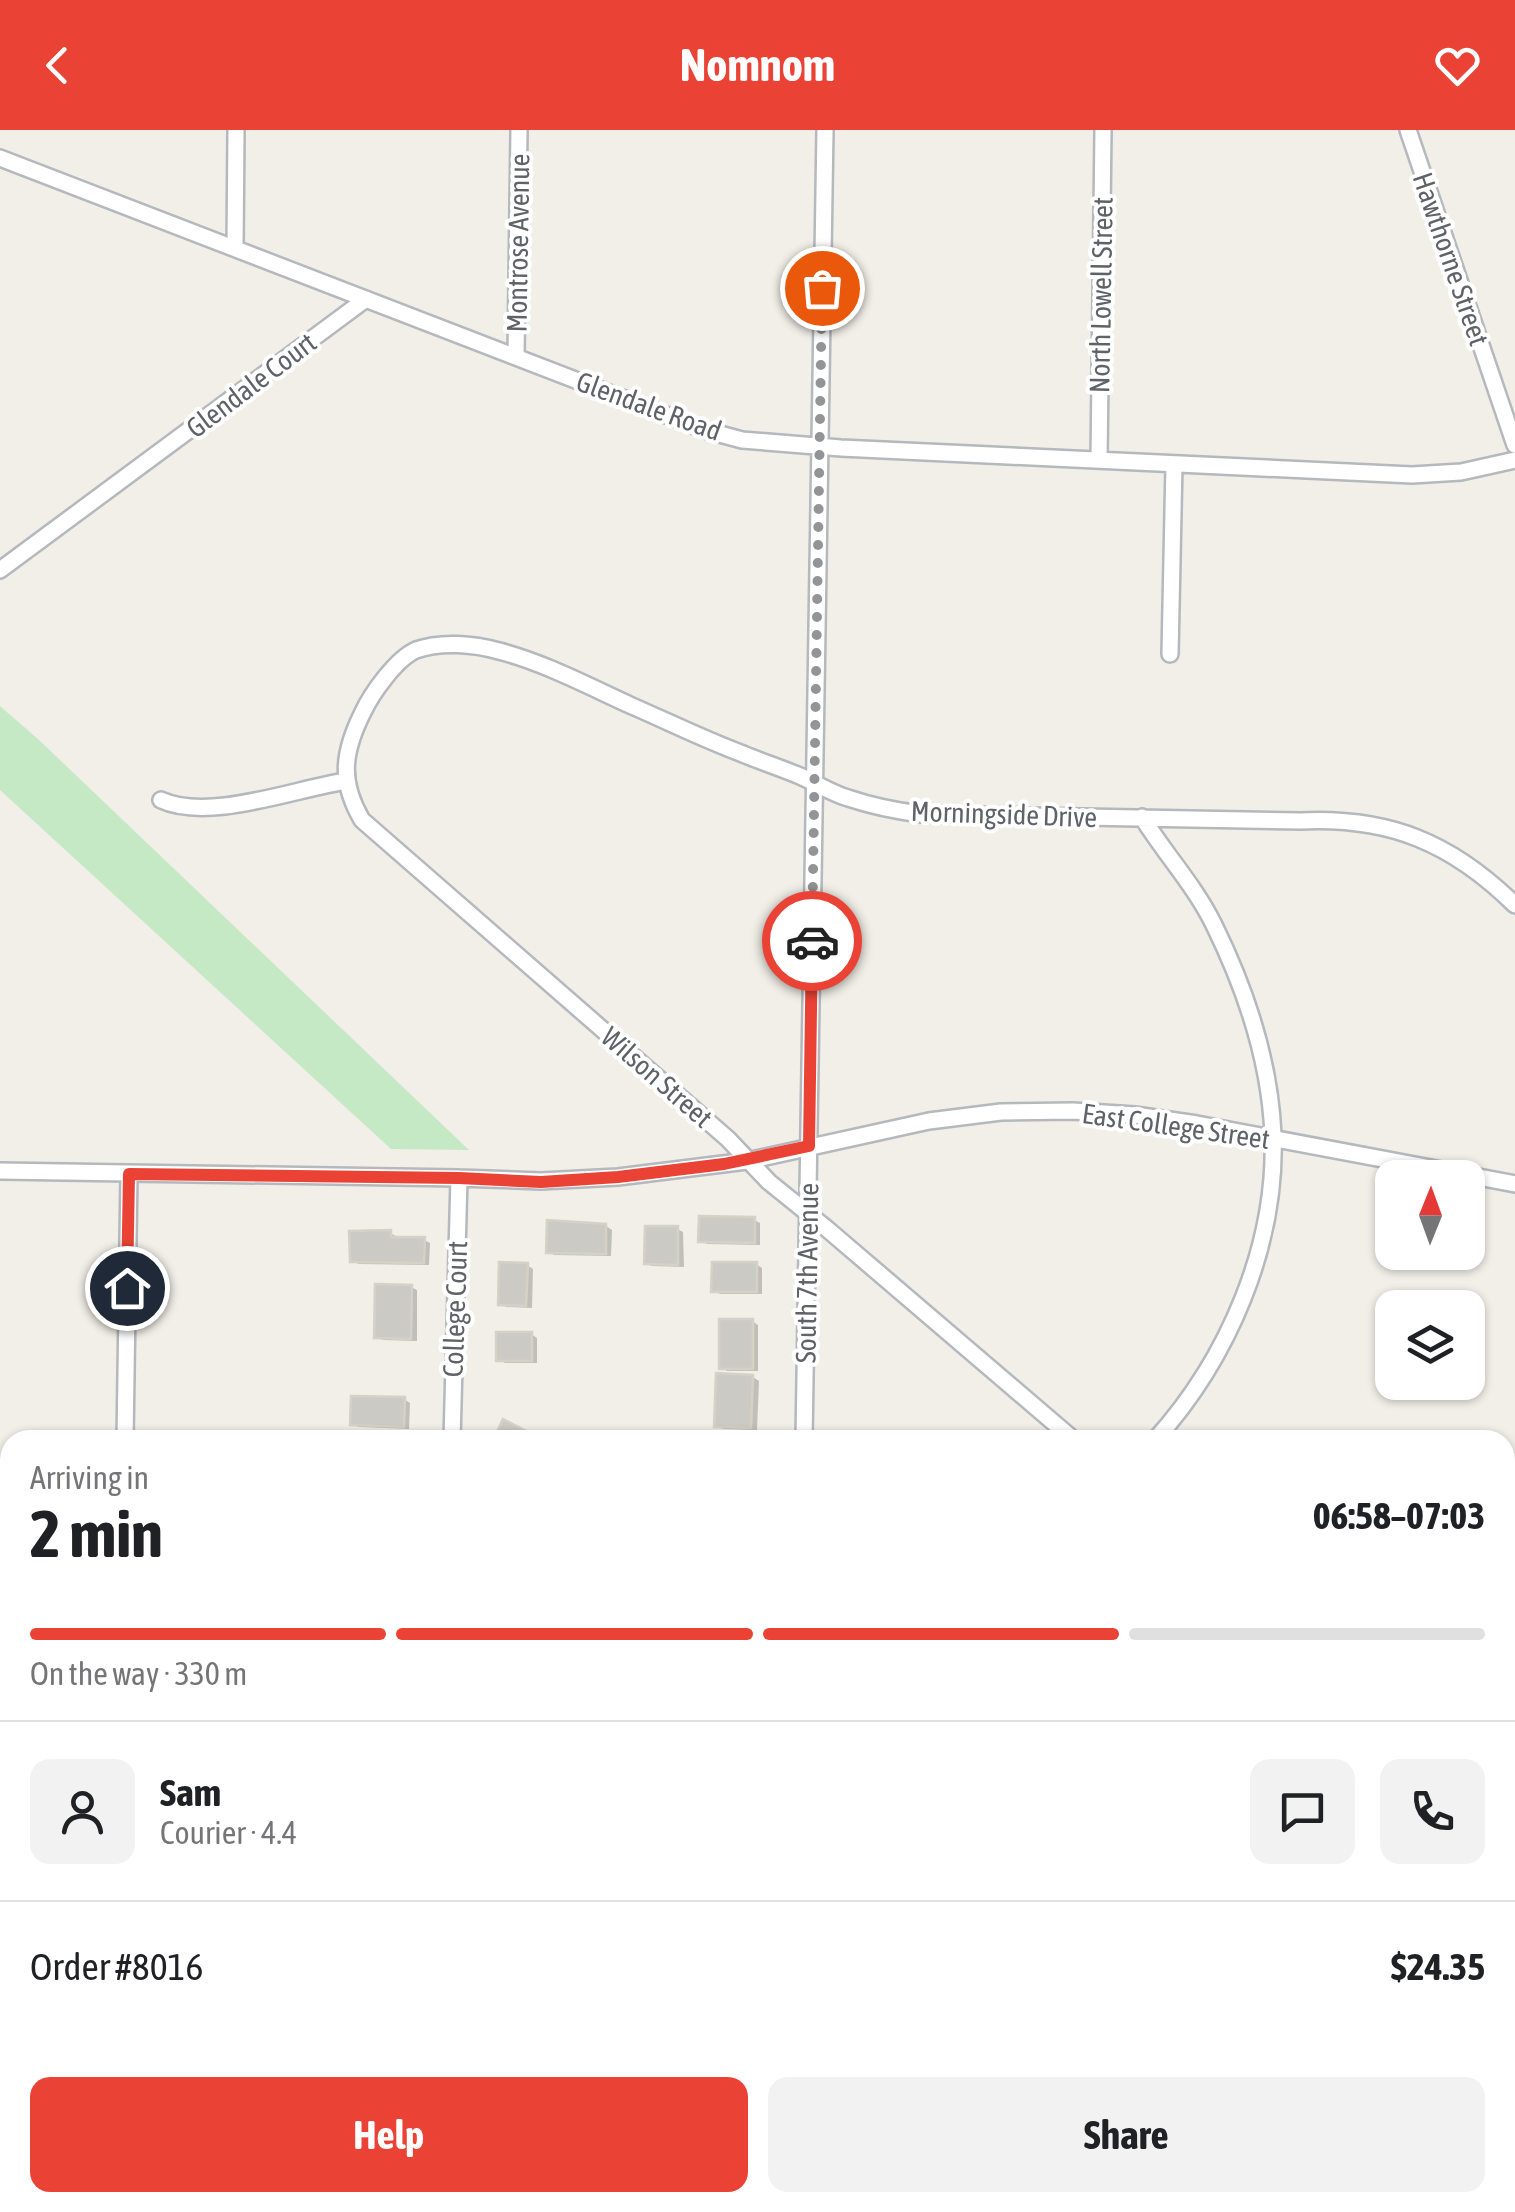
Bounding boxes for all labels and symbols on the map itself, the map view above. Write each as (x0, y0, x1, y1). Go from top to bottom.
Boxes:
street label: Montrose Avenue (500, 153, 536, 333)
street label: Hawthorne Street (1406, 168, 1496, 350)
street label: North Lowell Street (1083, 197, 1119, 393)
pin (780, 246, 865, 331)
street label: Glendale Court (180, 326, 322, 444)
street label: Glendale Road (572, 365, 726, 447)
street label: Morningside Drive (910, 795, 1098, 833)
courier (762, 891, 862, 991)
street label: Wilson Street (595, 1020, 719, 1134)
street label: East College Street (1080, 1097, 1272, 1155)
north arrow (1375, 1160, 1485, 1270)
street label: South 7th Avenue (789, 1183, 825, 1363)
street label: College Court (437, 1240, 473, 1378)
pin (85, 1246, 170, 1331)

